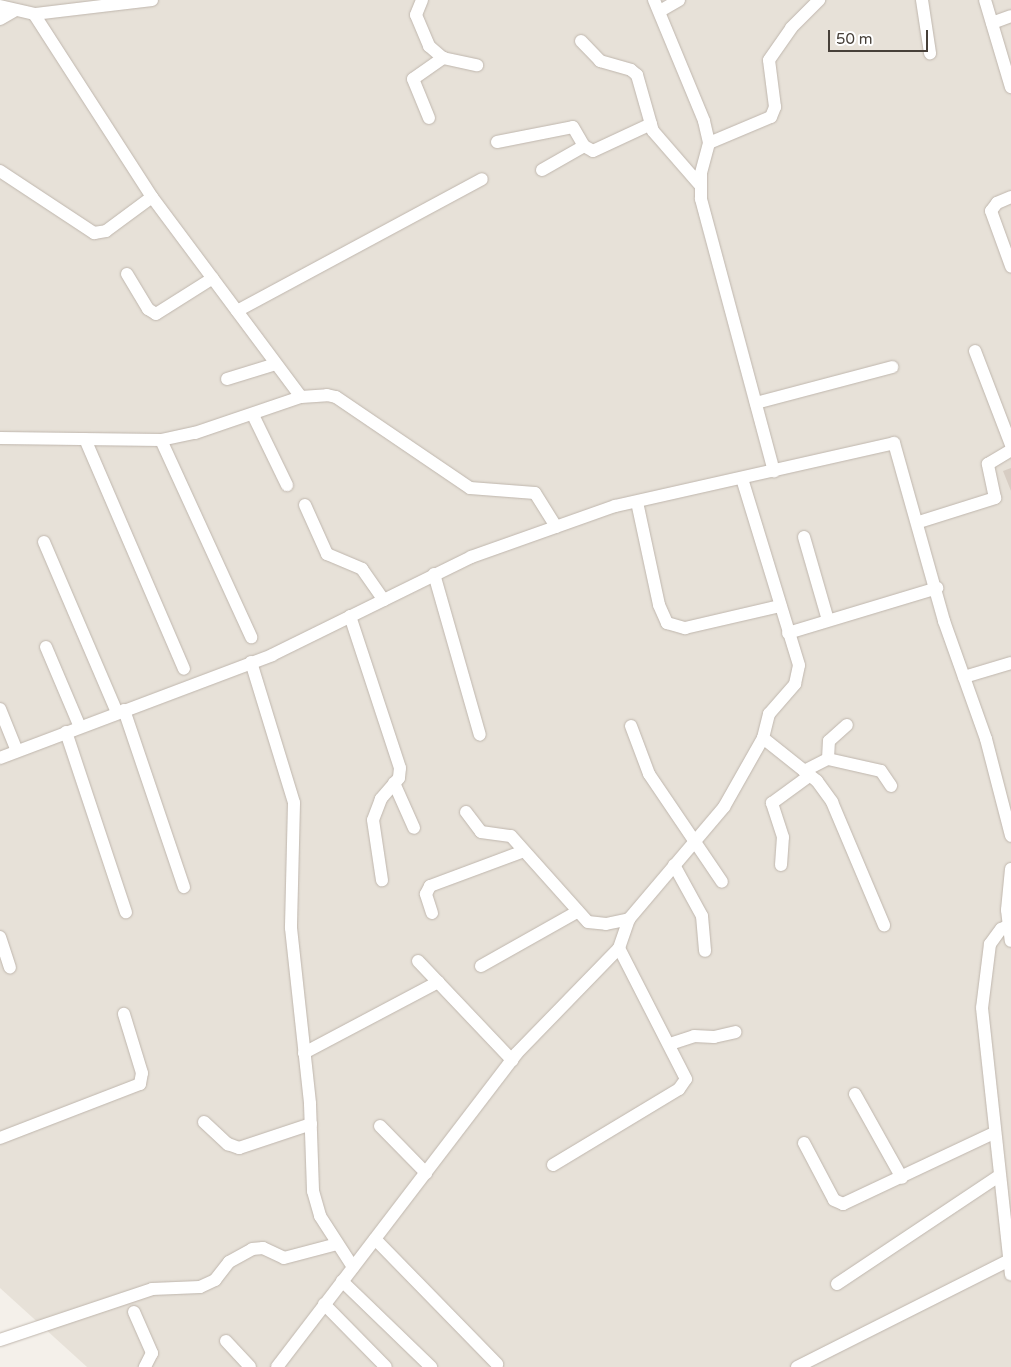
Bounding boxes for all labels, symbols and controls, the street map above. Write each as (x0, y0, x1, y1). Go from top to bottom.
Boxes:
scale bar (831, 20, 931, 52)
text: 50 m (836, 30, 873, 48)

